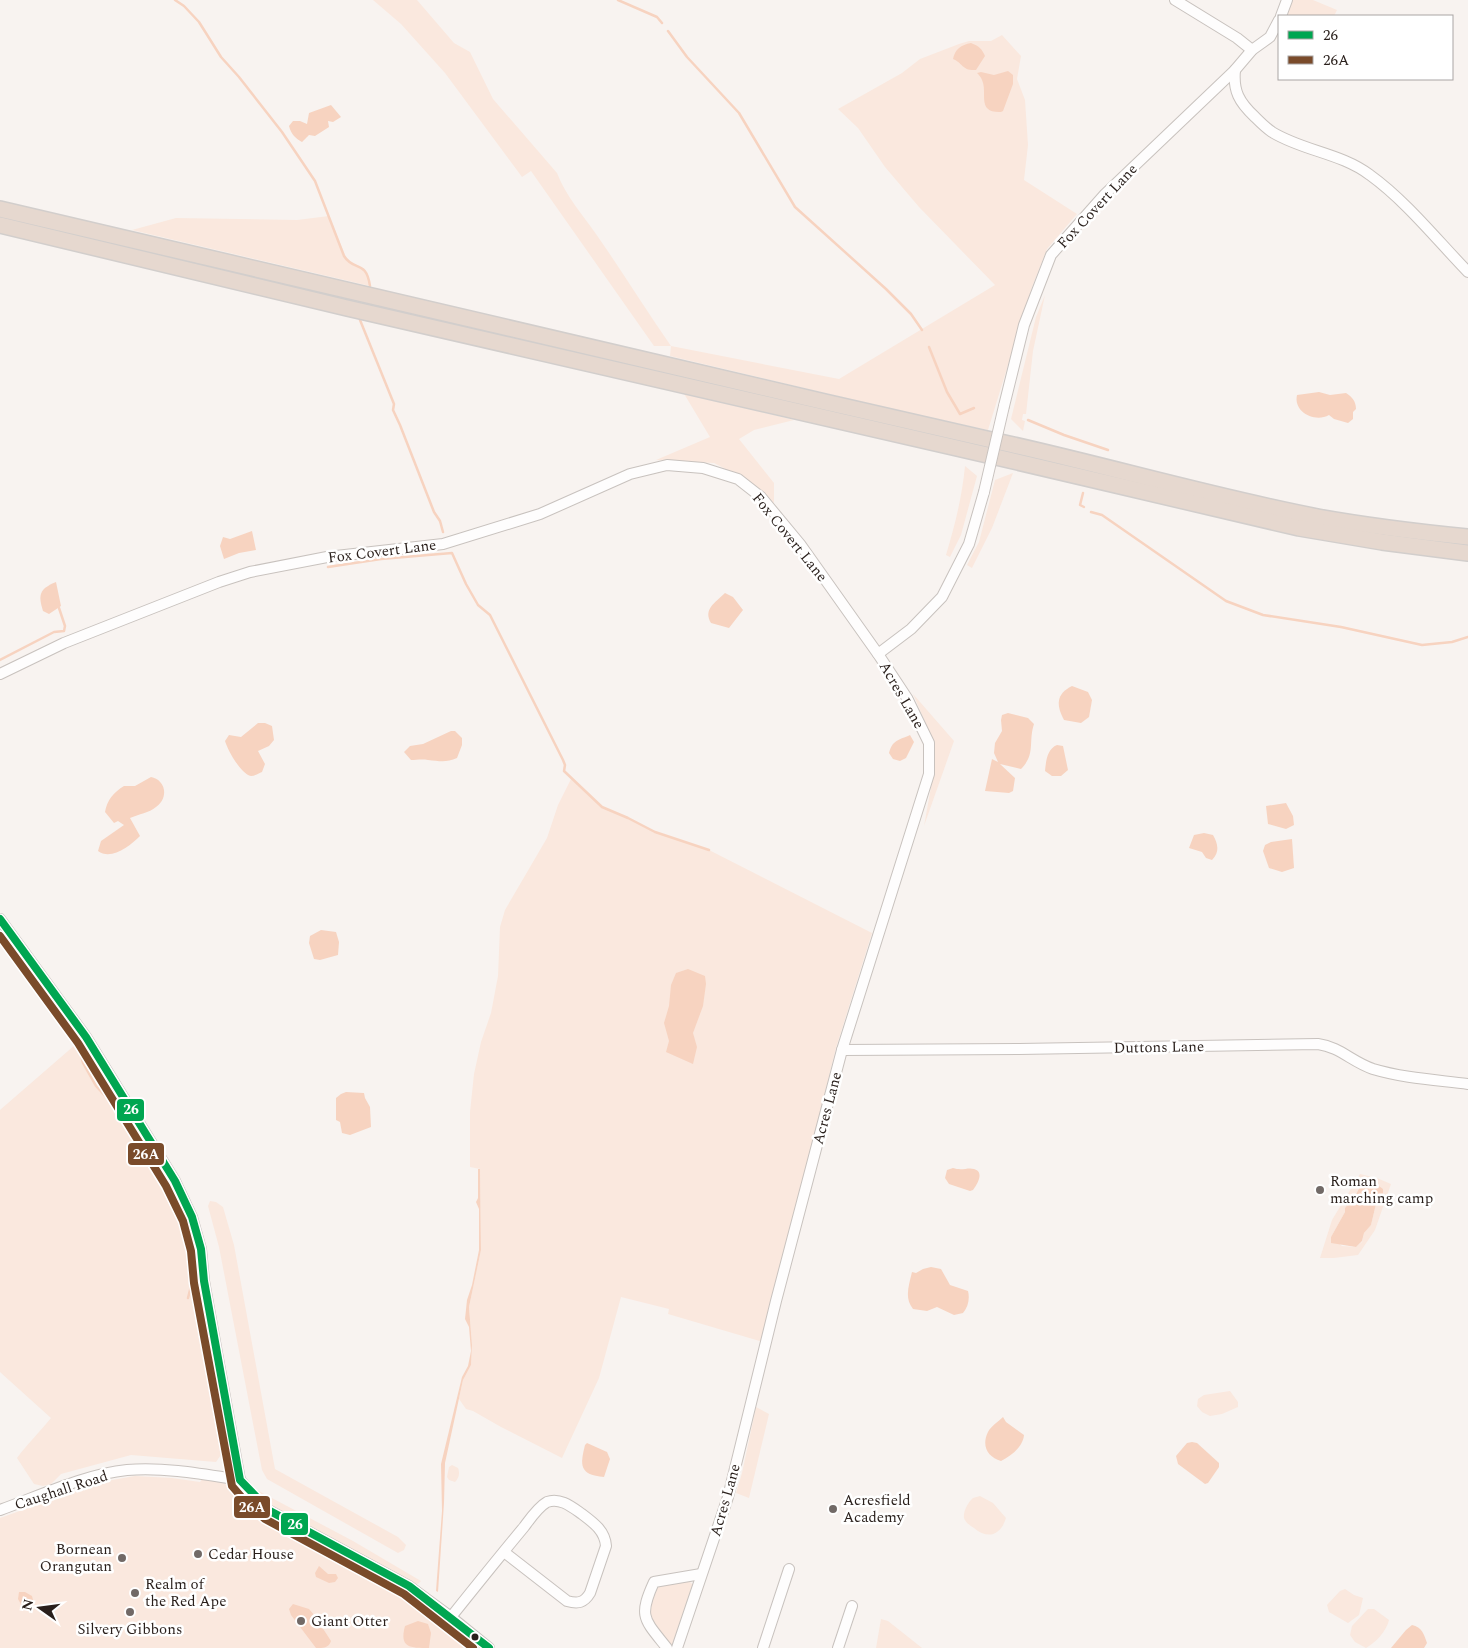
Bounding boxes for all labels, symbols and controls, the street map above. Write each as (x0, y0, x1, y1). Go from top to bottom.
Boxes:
legend (1278, 15, 1453, 80)
text: 26 (1323, 24, 1339, 47)
text: 26A (1323, 49, 1349, 72)
street label: Fox Covert Lane (1052, 159, 1143, 254)
street label: Fox Covert Lane (746, 488, 833, 587)
street label: Fox Covert Lane (326, 533, 438, 570)
street label: Acres Lane (873, 657, 930, 733)
street label: Duttons Lane (1114, 1035, 1204, 1060)
street label: Acres Lane (807, 1069, 848, 1147)
line badge: 26 (116, 1098, 145, 1122)
text: 26 (123, 1099, 139, 1120)
line badge: 26A (127, 1142, 165, 1166)
text: 26A (133, 1144, 159, 1165)
place label: Roman marching camp (1330, 1170, 1433, 1210)
marker: Roman marching camp (1314, 1184, 1326, 1196)
street label: Acres Lane (704, 1461, 747, 1539)
street label: Caughall Road (11, 1465, 111, 1516)
place label: Acresfield Academy (843, 1489, 911, 1529)
line badge: 26A (233, 1495, 271, 1519)
text: 26A (239, 1497, 265, 1518)
marker: Acresfield Academy (827, 1503, 839, 1515)
line badge: 26 (280, 1512, 309, 1536)
text: 26 (287, 1514, 303, 1535)
place label: Bornean Orangutan (40, 1538, 112, 1578)
place label: Cedar House (208, 1543, 294, 1566)
marker: Cedar House (192, 1548, 204, 1560)
marker: Bornean Orangutan (116, 1552, 128, 1564)
place label: Realm of the Red Ape (145, 1573, 226, 1613)
north arrow (15, 1583, 65, 1633)
marker: Realm of the Red Ape (129, 1587, 141, 1599)
text: N (16, 1597, 39, 1613)
marker: Silvery Gibbons (124, 1606, 136, 1618)
place label: Giant Otter (311, 1610, 388, 1633)
marker: Giant Otter (295, 1615, 307, 1627)
place label: Silvery Gibbons (78, 1618, 182, 1641)
unlabelled marker (470, 1632, 480, 1642)

